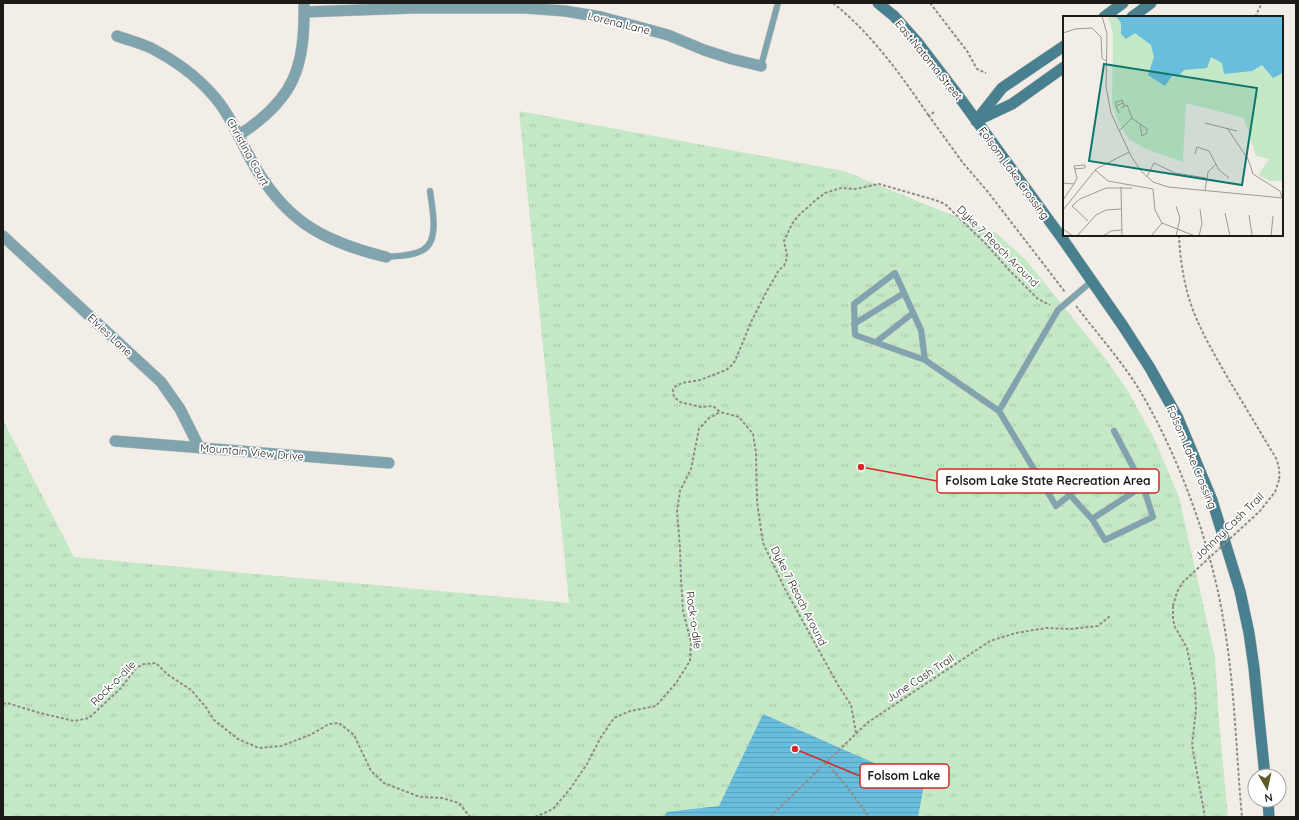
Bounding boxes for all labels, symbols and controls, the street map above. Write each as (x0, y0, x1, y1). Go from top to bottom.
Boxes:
street label: Lorena Lane (586, 8, 652, 38)
inset map (1063, 16, 1283, 236)
street label: East Natoma Street (892, 17, 966, 103)
street label: Christina Court (224, 116, 273, 189)
street label: Folsom Lake Crossing (976, 124, 1052, 222)
street label: Dyke 7 Reach Around (954, 202, 1042, 290)
street label: Elvies Lane (85, 311, 135, 359)
street label: Folsom Lake Crossing (1164, 403, 1220, 511)
street label: Mountain View Drive (200, 440, 304, 464)
callout: Folsom Lake State Recreation Area (937, 469, 1159, 493)
text: Folsom Lake State Recreation Area (945, 473, 1151, 488)
street label: Johnny Cash Trail (1191, 489, 1267, 563)
street label: Dyke 7 Reach Around (768, 544, 830, 648)
street label: Rock-o-dile (683, 590, 705, 650)
street label: June Cash Trail (883, 651, 957, 705)
street label: Rock-o-dile (87, 657, 139, 709)
callout: Folsom Lake (860, 764, 949, 788)
text: Folsom Lake (868, 768, 940, 783)
north arrow (1247, 768, 1287, 808)
text: N (1263, 790, 1274, 805)

